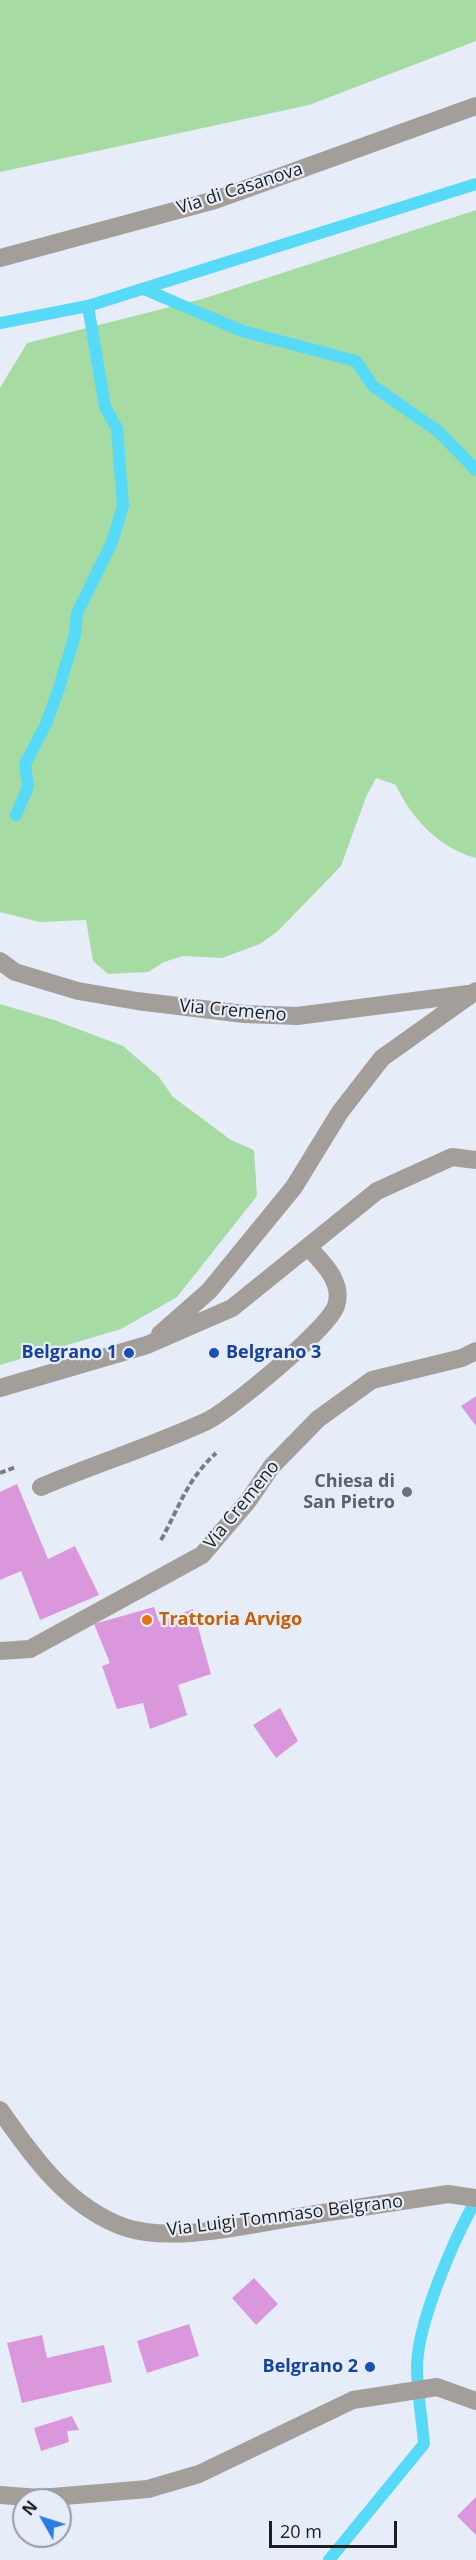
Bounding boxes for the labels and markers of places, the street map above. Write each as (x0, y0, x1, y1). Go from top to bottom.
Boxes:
place label: Belgrano 1 (22, 1342, 117, 1364)
place label: Belgrano 3 (226, 1342, 321, 1364)
marker: Belgrano 1 (122, 1346, 136, 1360)
marker: Belgrano 3 (207, 1346, 221, 1360)
place label: Chiesa di San Pietro (303, 1471, 395, 1514)
marker: Chiesa di San Pietro (400, 1485, 414, 1499)
place label: Trattoria Arvigo (159, 1609, 302, 1631)
marker: Trattoria Arvigo (140, 1613, 154, 1627)
place label: Belgrano 2 (263, 2356, 358, 2378)
marker: Belgrano 2 (363, 2360, 377, 2374)

